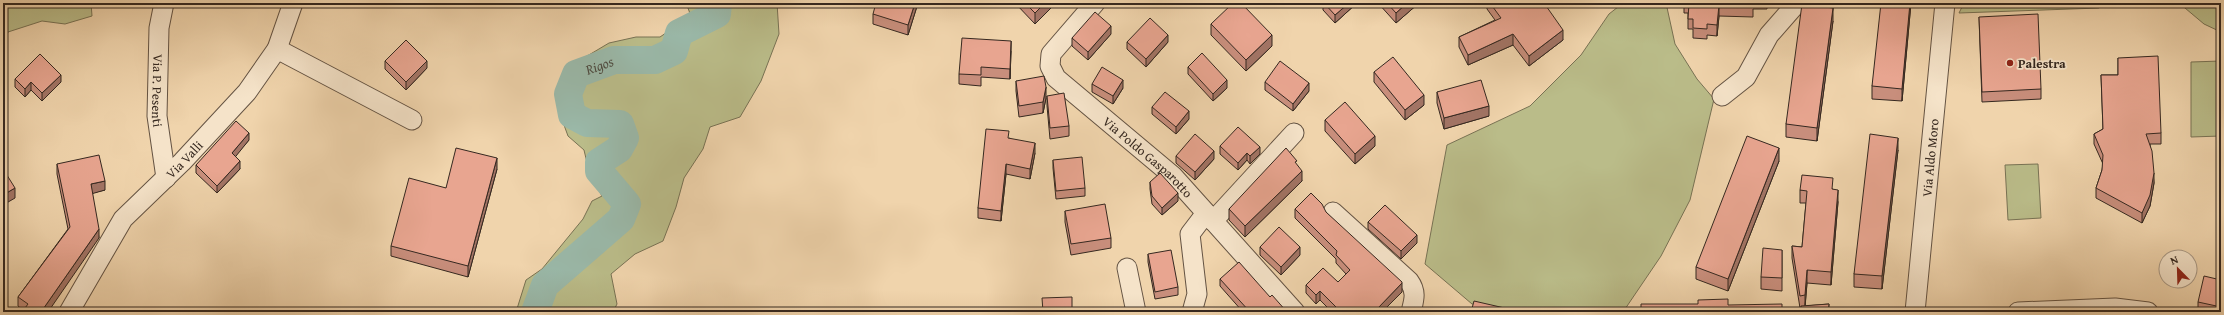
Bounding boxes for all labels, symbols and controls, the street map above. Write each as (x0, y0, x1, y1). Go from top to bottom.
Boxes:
water label: Rigos (582, 51, 616, 80)
street label: Via P. Pesenti (147, 54, 168, 129)
place label: Palestra (2018, 54, 2066, 73)
marker: Palestra (2005, 58, 2015, 68)
street label: Via Poldo Gasparotto (1099, 112, 1198, 202)
street label: Via Aldo Moro (1917, 117, 1943, 198)
street label: Via Valli (161, 136, 207, 182)
north arrow (2158, 249, 2198, 289)
text: N (2168, 251, 2181, 269)

